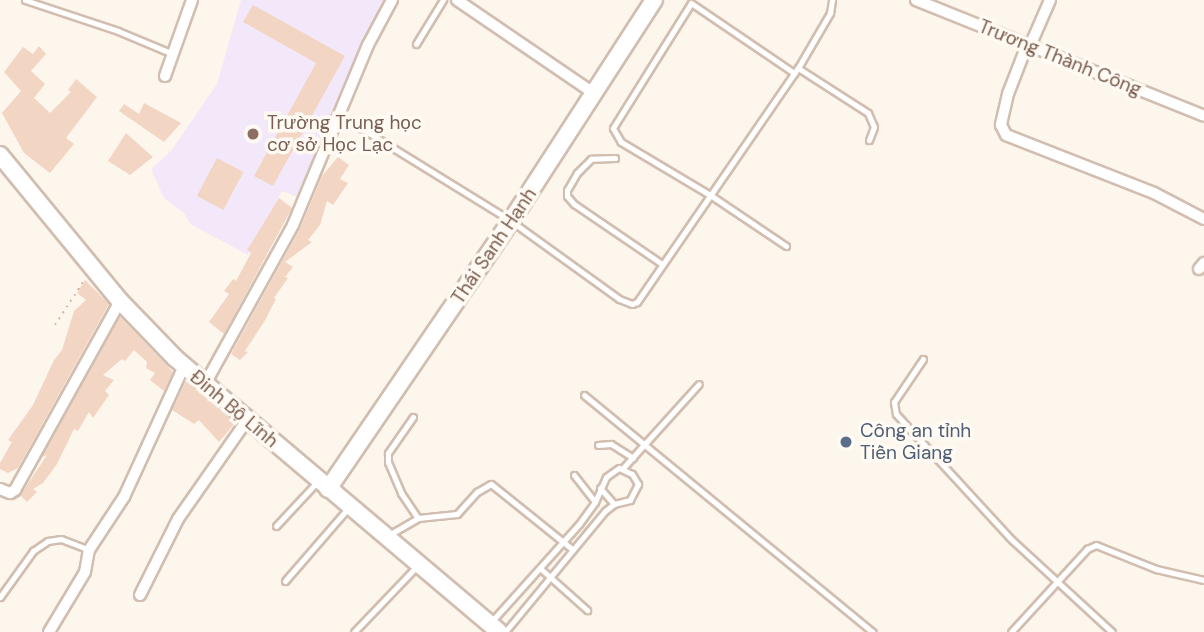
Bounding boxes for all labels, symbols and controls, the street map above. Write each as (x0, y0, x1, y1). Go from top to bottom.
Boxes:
street label: Trương Thành Công (975, 15, 1145, 101)
place label: Trường Trung học cơ sở Học Lạc (267, 112, 422, 156)
marker: Trường Trung học cơ sở Học Lạc (245, 126, 261, 142)
street label: Thái Sanh Hạnh (447, 184, 541, 308)
street label: Đinh Bộ Lĩnh (185, 366, 283, 452)
place label: Công an tỉnh Tiền Giang (860, 420, 971, 464)
marker: Công an tỉnh Tiền Giang (838, 434, 854, 450)

